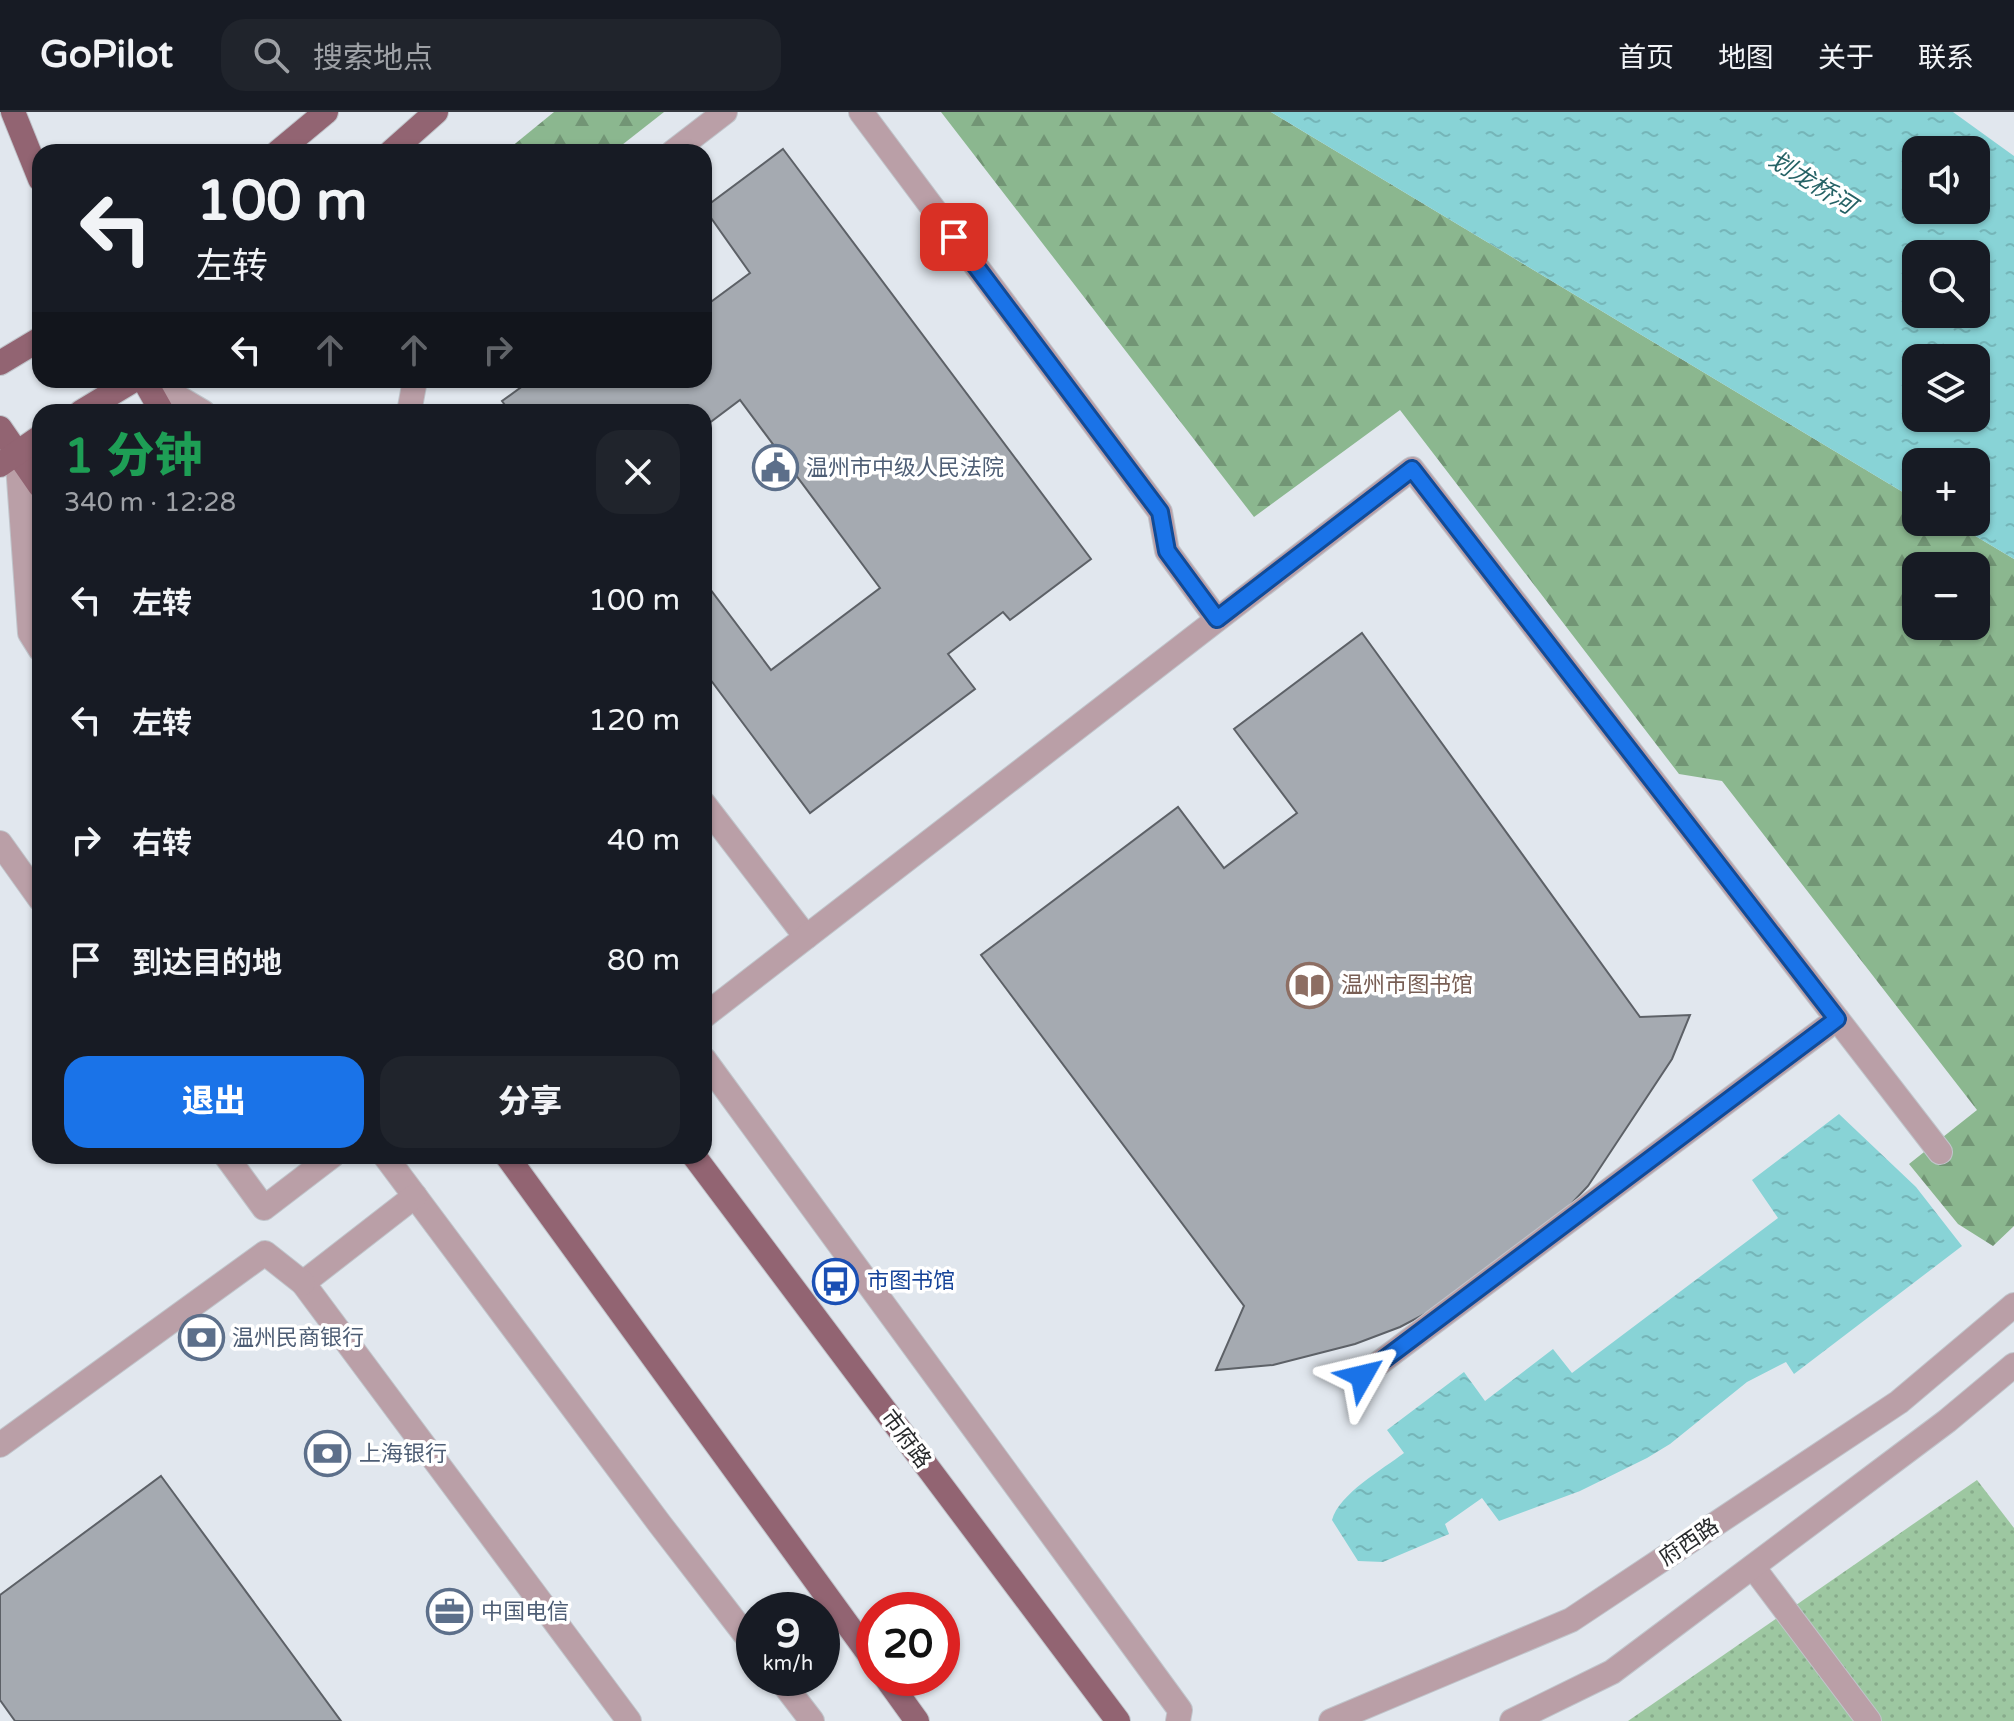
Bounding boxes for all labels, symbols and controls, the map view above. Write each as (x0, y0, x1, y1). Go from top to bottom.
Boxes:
search box (221, 19, 781, 91)
text: GoPilot (40, 32, 173, 78)
icon: search (249, 33, 293, 77)
text: 搜索地点 (313, 40, 433, 77)
text: 首页 (1618, 41, 1674, 75)
text: 地图 (1718, 41, 1774, 75)
text: 关于 (1818, 41, 1874, 75)
text: 联系 (1918, 41, 1974, 75)
map controls (1902, 136, 1990, 640)
button: sound (1902, 136, 1990, 224)
water label: 划龙桥河 (1764, 145, 1864, 223)
text: 100 m (196, 168, 367, 235)
icon: left (64, 176, 168, 280)
pin (920, 203, 988, 271)
icon: arrive (932, 215, 976, 259)
button: search (1902, 240, 1990, 328)
text: 左转 (196, 245, 268, 288)
icon: left (224, 328, 268, 372)
icon: ahead (308, 328, 352, 372)
icon: ahead (392, 328, 436, 372)
icon: right (476, 328, 520, 372)
button: layers (1902, 344, 1990, 432)
text: 1 分钟 (64, 428, 203, 486)
button: close (596, 430, 680, 514)
public building icon: 温州市中级人民法院 (751, 444, 799, 492)
button: + (1902, 448, 1990, 536)
place label: 温州市中级人民法院 (806, 455, 1004, 481)
text: 340 m · 12:28 (64, 487, 236, 518)
button: − (1902, 552, 1990, 640)
icon: left (64, 578, 108, 622)
text: 100 m (588, 582, 680, 619)
text: 左转 (132, 585, 192, 622)
icon: left (64, 698, 108, 742)
text: 120 m (588, 702, 680, 739)
text: 左转 (132, 705, 192, 742)
icon: right (64, 818, 108, 862)
text: 40 m (607, 822, 680, 859)
text: 右转 (132, 825, 192, 862)
icon: arrive (64, 938, 108, 982)
text: 80 m (607, 942, 680, 979)
text: 到达目的地 (132, 945, 282, 982)
library icon: 温州市图书馆 (1286, 961, 1334, 1009)
place label: 温州市图书馆 (1341, 972, 1473, 998)
button: 退出 (64, 1056, 364, 1148)
button: 分享 (380, 1056, 680, 1148)
bus stop icon: 市图书馆 (812, 1257, 860, 1305)
place label: 市图书馆 (867, 1268, 955, 1294)
bank icon: 温州民商银行 (177, 1314, 225, 1362)
place label: 温州民商银行 (232, 1325, 364, 1351)
position arrow (1320, 1334, 1404, 1418)
street label: 市府路 (876, 1405, 936, 1473)
bank icon: 上海银行 (304, 1430, 352, 1478)
place label: 上海银行 (359, 1441, 447, 1467)
street label: 府西路 (1654, 1513, 1724, 1571)
office icon: 中国电信 (426, 1588, 474, 1636)
speed limit sign: 20 (856, 1592, 960, 1696)
place label: 中国电信 (481, 1599, 569, 1625)
text: 9 (775, 1610, 801, 1658)
text: km/h (763, 1652, 813, 1676)

